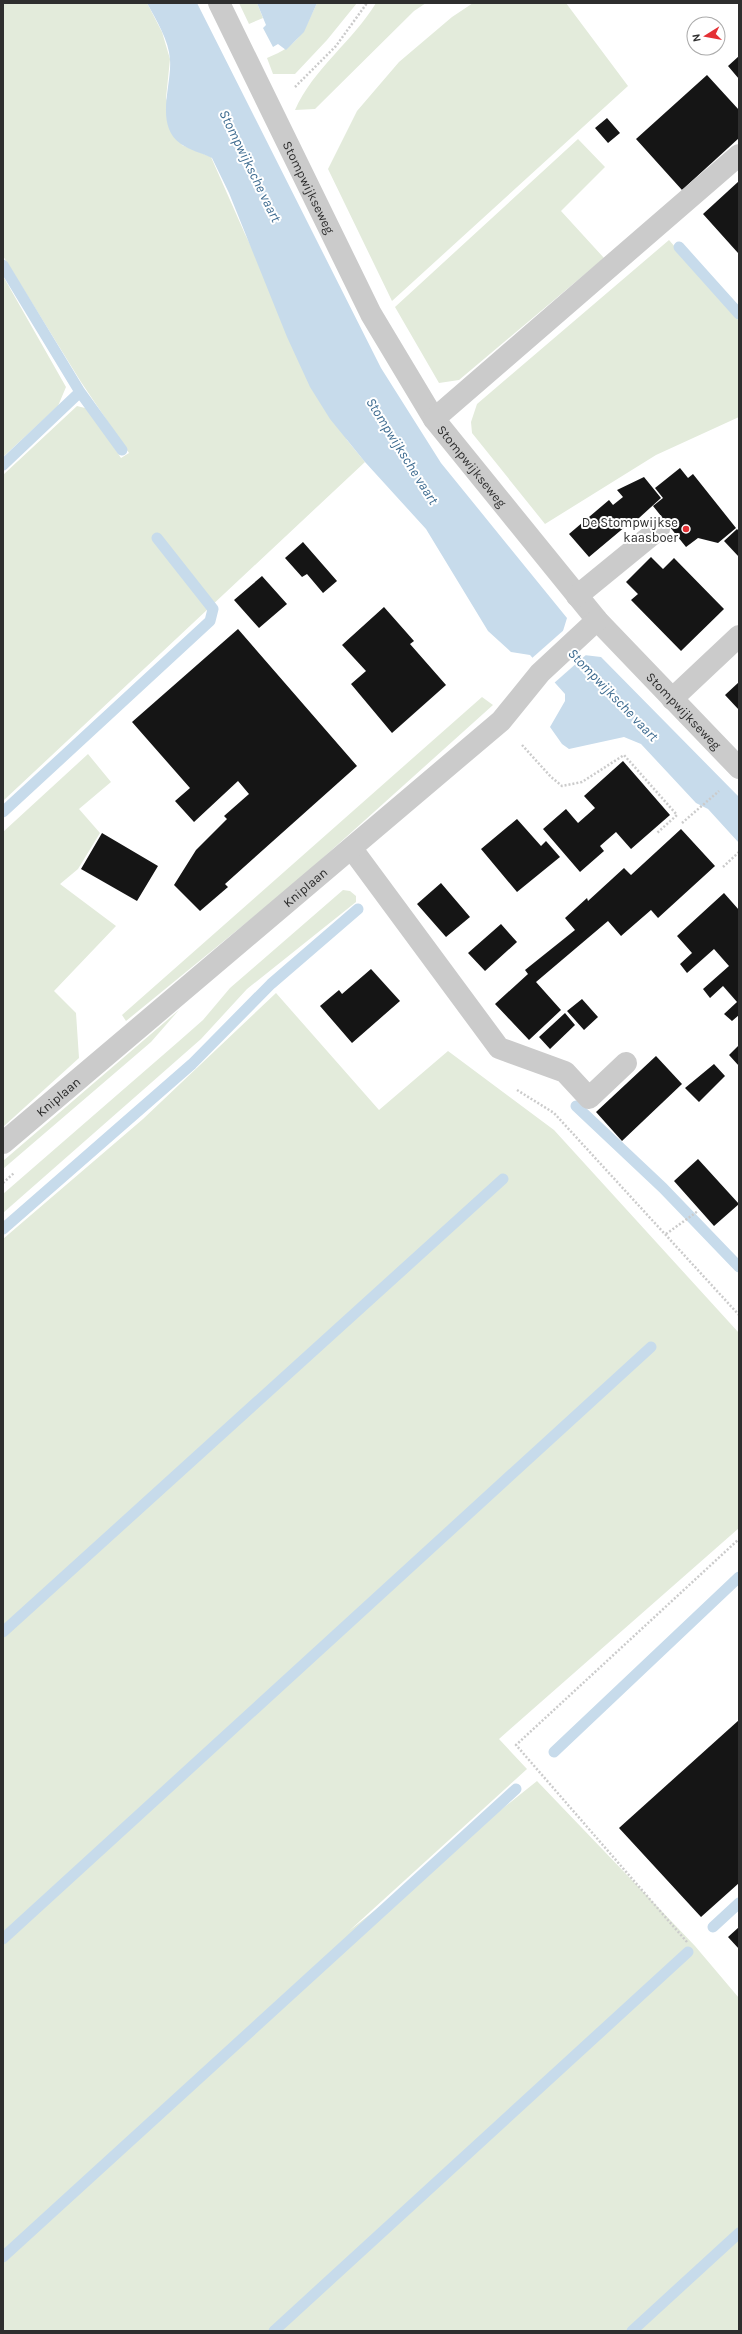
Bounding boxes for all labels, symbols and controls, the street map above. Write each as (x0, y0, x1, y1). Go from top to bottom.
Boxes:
north arrow (686, 16, 726, 56)
text: N (690, 33, 704, 43)
water label: Stompwijksche vaart (215, 107, 285, 225)
street label: Stompwijkseweg (280, 138, 338, 237)
water label: Stompwijksche vaart (362, 394, 442, 508)
street label: Stompwijkseweg (434, 422, 510, 510)
place label: De Stompwijkse kaasboer (582, 515, 678, 545)
marker: De Stompwijkse kaasboer (681, 524, 691, 534)
water label: Stompwijksche vaart (564, 645, 662, 745)
street label: Stompwijkseweg (643, 669, 725, 753)
street label: Kniplaan (280, 864, 330, 910)
street label: Kniplaan (33, 1074, 83, 1119)

